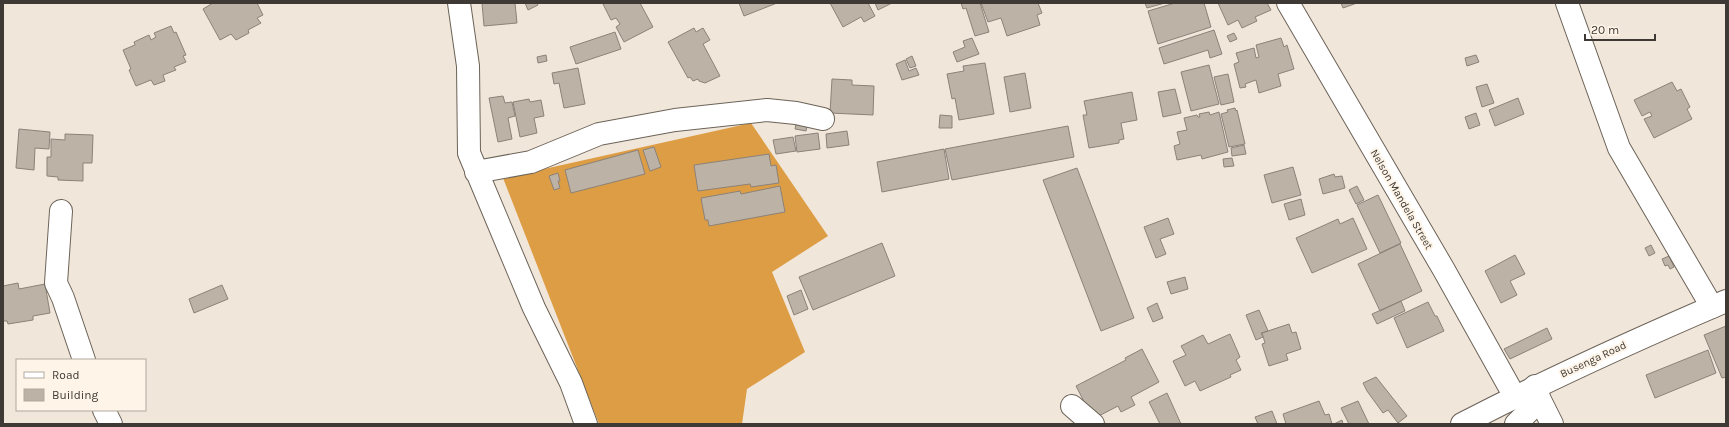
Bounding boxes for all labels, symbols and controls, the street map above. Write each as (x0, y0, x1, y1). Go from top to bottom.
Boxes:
scale bar (1585, 16, 1655, 42)
text: 20 m (1591, 23, 1619, 37)
street label: Nelson Mandela Street (1368, 147, 1436, 252)
street label: Busenga Road (1558, 338, 1628, 381)
legend (16, 359, 146, 411)
text: Road (52, 368, 80, 382)
text: Building (52, 388, 99, 402)

